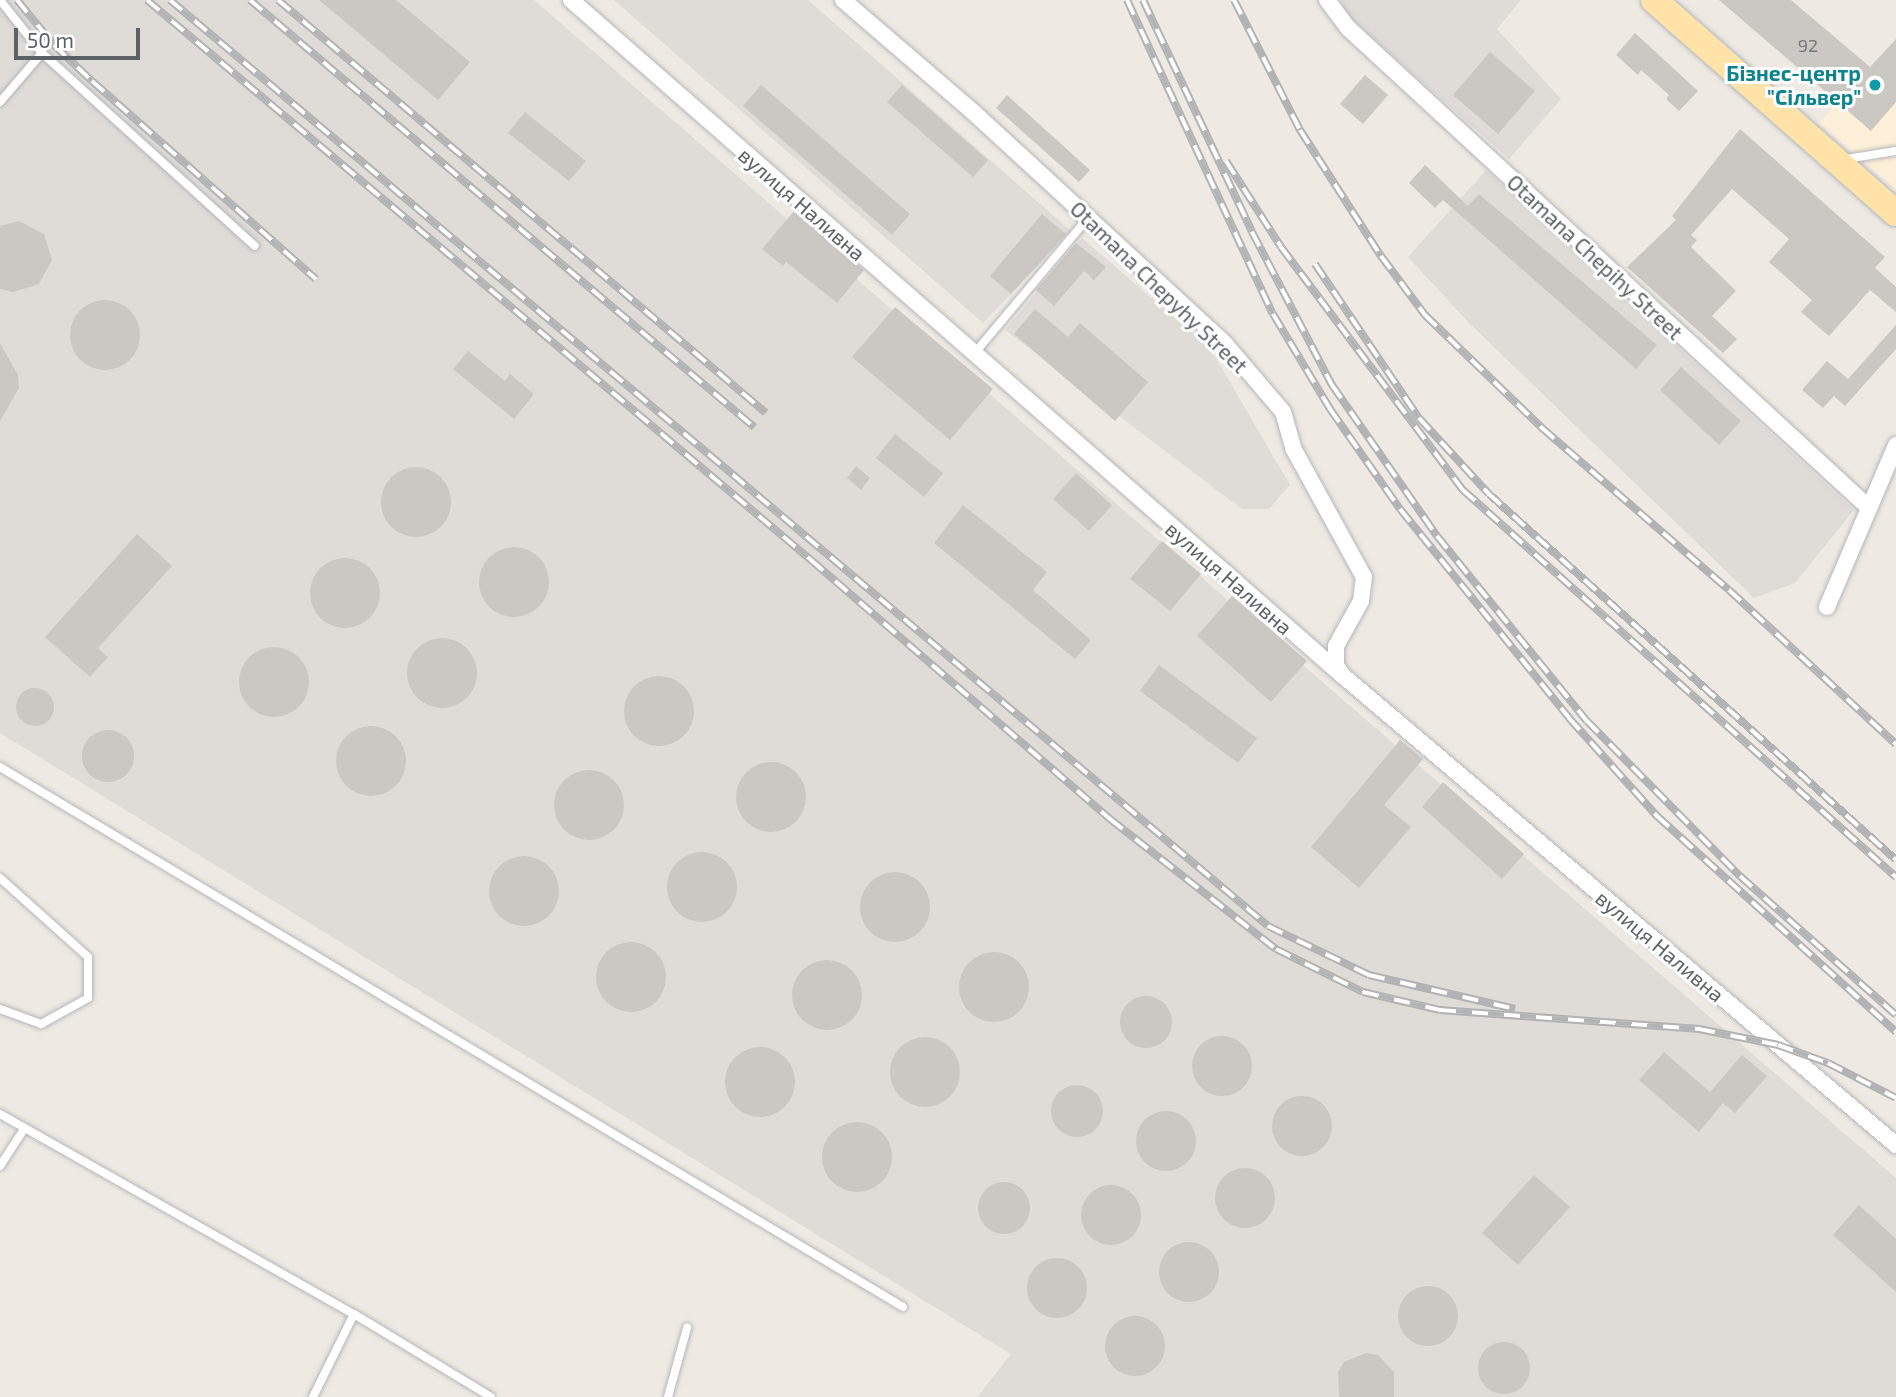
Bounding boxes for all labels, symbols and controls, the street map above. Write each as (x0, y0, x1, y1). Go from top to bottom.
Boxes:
scale bar (18, 14, 144, 58)
text: 50 m (27, 27, 74, 52)
house number: 92 (1798, 34, 1818, 56)
place label: Бізнес-центр "Сільвер" (1726, 60, 1861, 110)
marker: Бізнес-центр "Сільвер" (1867, 77, 1883, 93)
street label: вулиця Наливна (733, 142, 871, 266)
street label: Otamana Chepihy Street (1502, 169, 1688, 345)
street label: Otamana Chepyhy Street (1065, 196, 1253, 378)
street label: вулиця Наливна (1160, 516, 1298, 640)
street label: вулиця Наливна (1591, 885, 1729, 1007)

